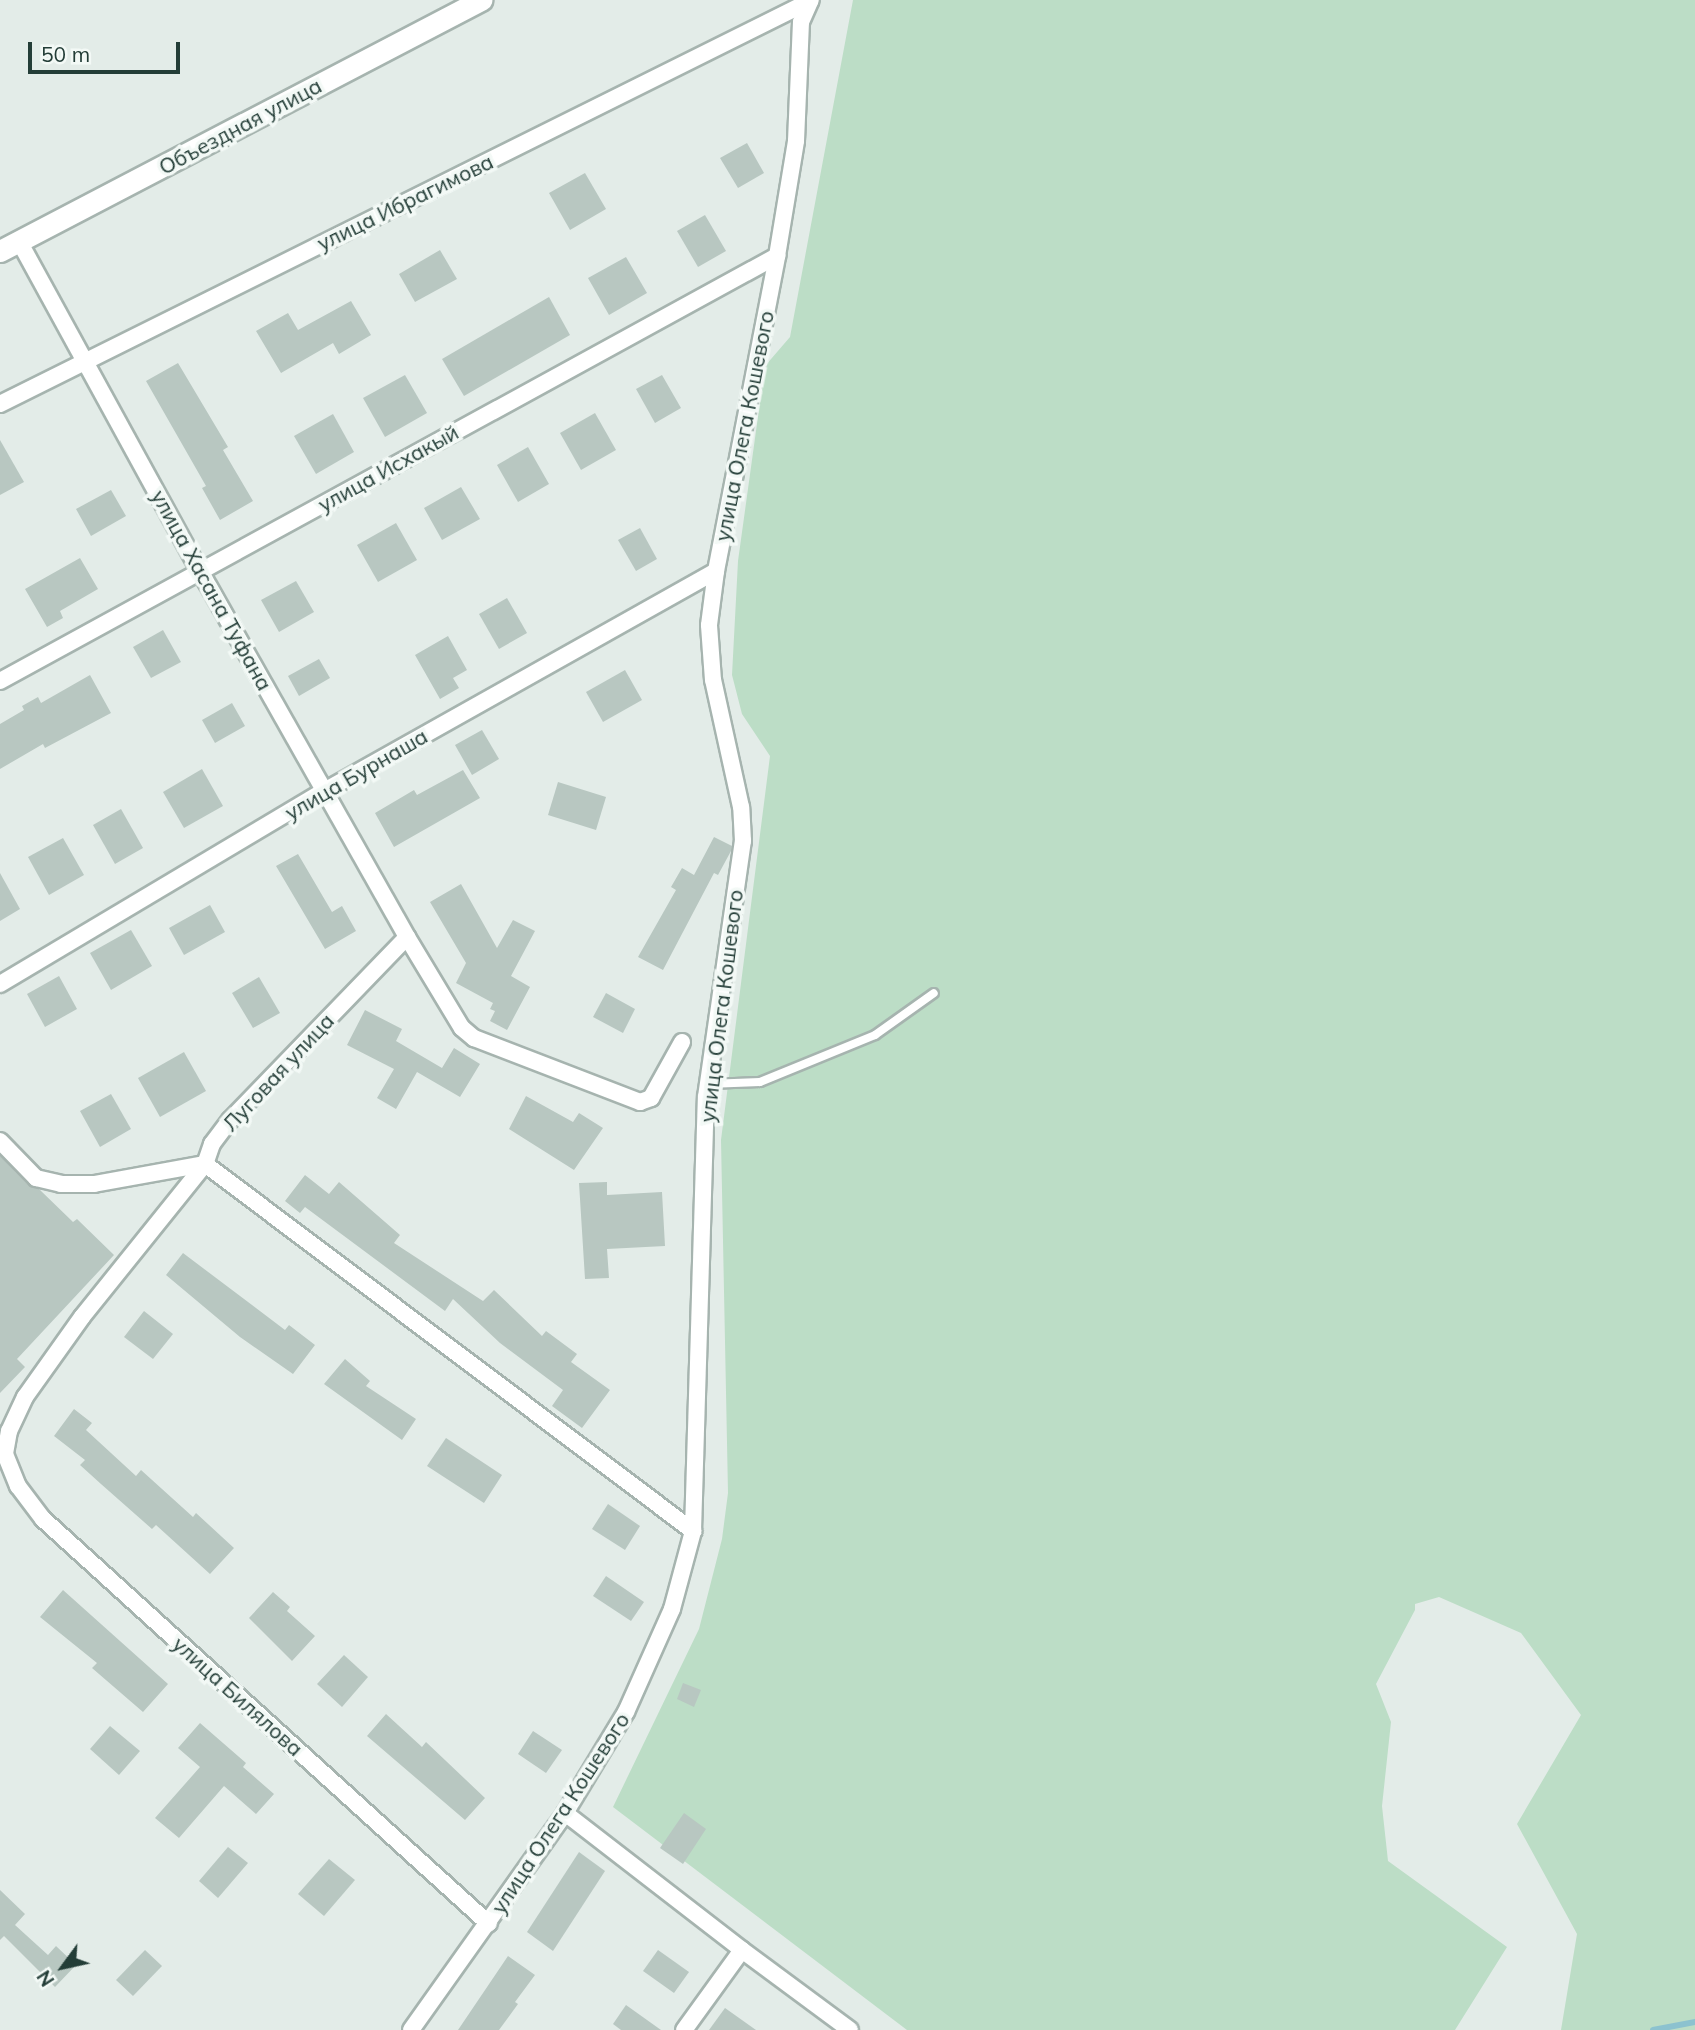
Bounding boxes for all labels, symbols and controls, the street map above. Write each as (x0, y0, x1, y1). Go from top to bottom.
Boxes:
scale bar (32, 28, 184, 72)
text: 50 m (41, 41, 90, 67)
street label: Объездная улица (154, 72, 326, 180)
street label: улица Ибрагимова (313, 148, 497, 256)
street label: улица Олега Кошевого (709, 309, 779, 543)
street label: улица Исхакый (313, 419, 463, 517)
street label: улица Хасана Туфана (146, 485, 278, 695)
street label: улица Бурнаша (280, 723, 432, 825)
street label: улица Олега Кошевого (694, 888, 748, 1124)
street label: Луговая улица (217, 1008, 339, 1136)
street label: улица Билялова (168, 1631, 308, 1761)
street label: улица Олега Кошевого (486, 1708, 634, 1918)
north arrow (28, 1932, 98, 2002)
text: N (31, 1966, 59, 1991)

